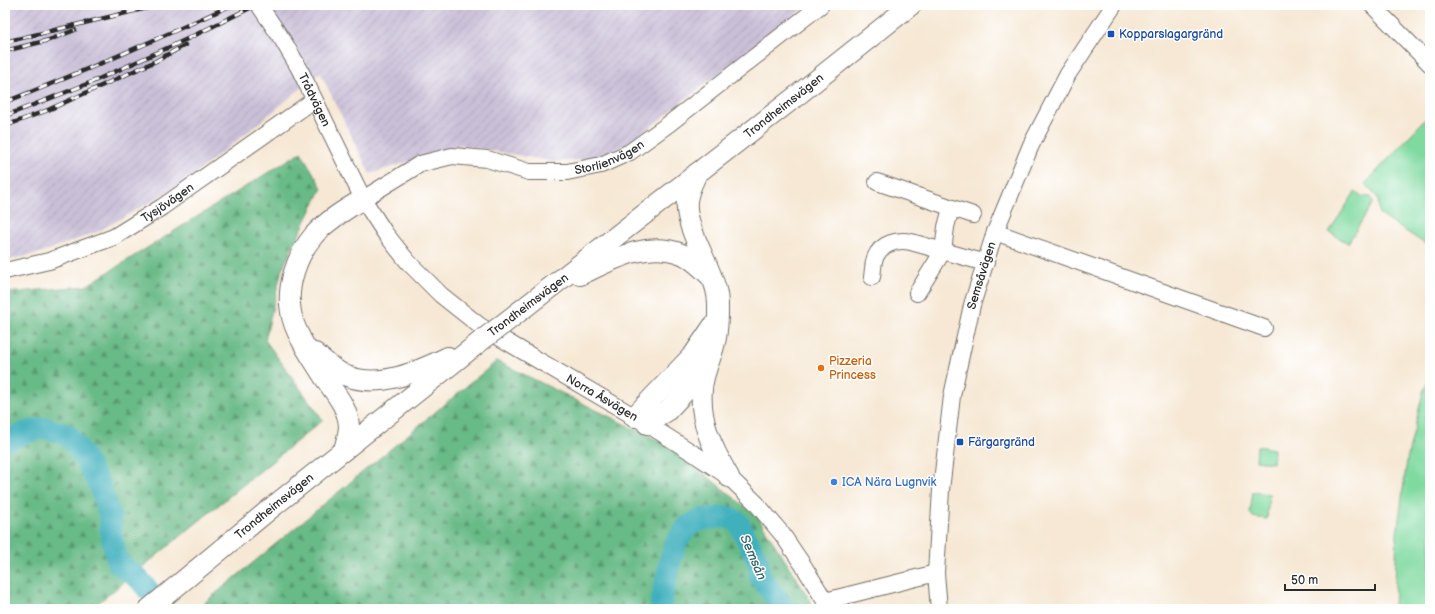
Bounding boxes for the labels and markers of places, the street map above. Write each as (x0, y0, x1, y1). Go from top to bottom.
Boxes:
place label: Kopparslagargränd (1119, 27, 1223, 42)
marker: Kopparslagargränd (1106, 29, 1116, 39)
place label: Pizzeria Princess (829, 354, 876, 383)
marker: Pizzeria Princess (816, 363, 826, 373)
place label: Färgargränd (968, 435, 1035, 450)
marker: Färgargränd (955, 437, 965, 447)
place label: ICA Nära Lugnvik (842, 475, 937, 490)
marker: ICA Nära Lugnvik (829, 477, 839, 487)

